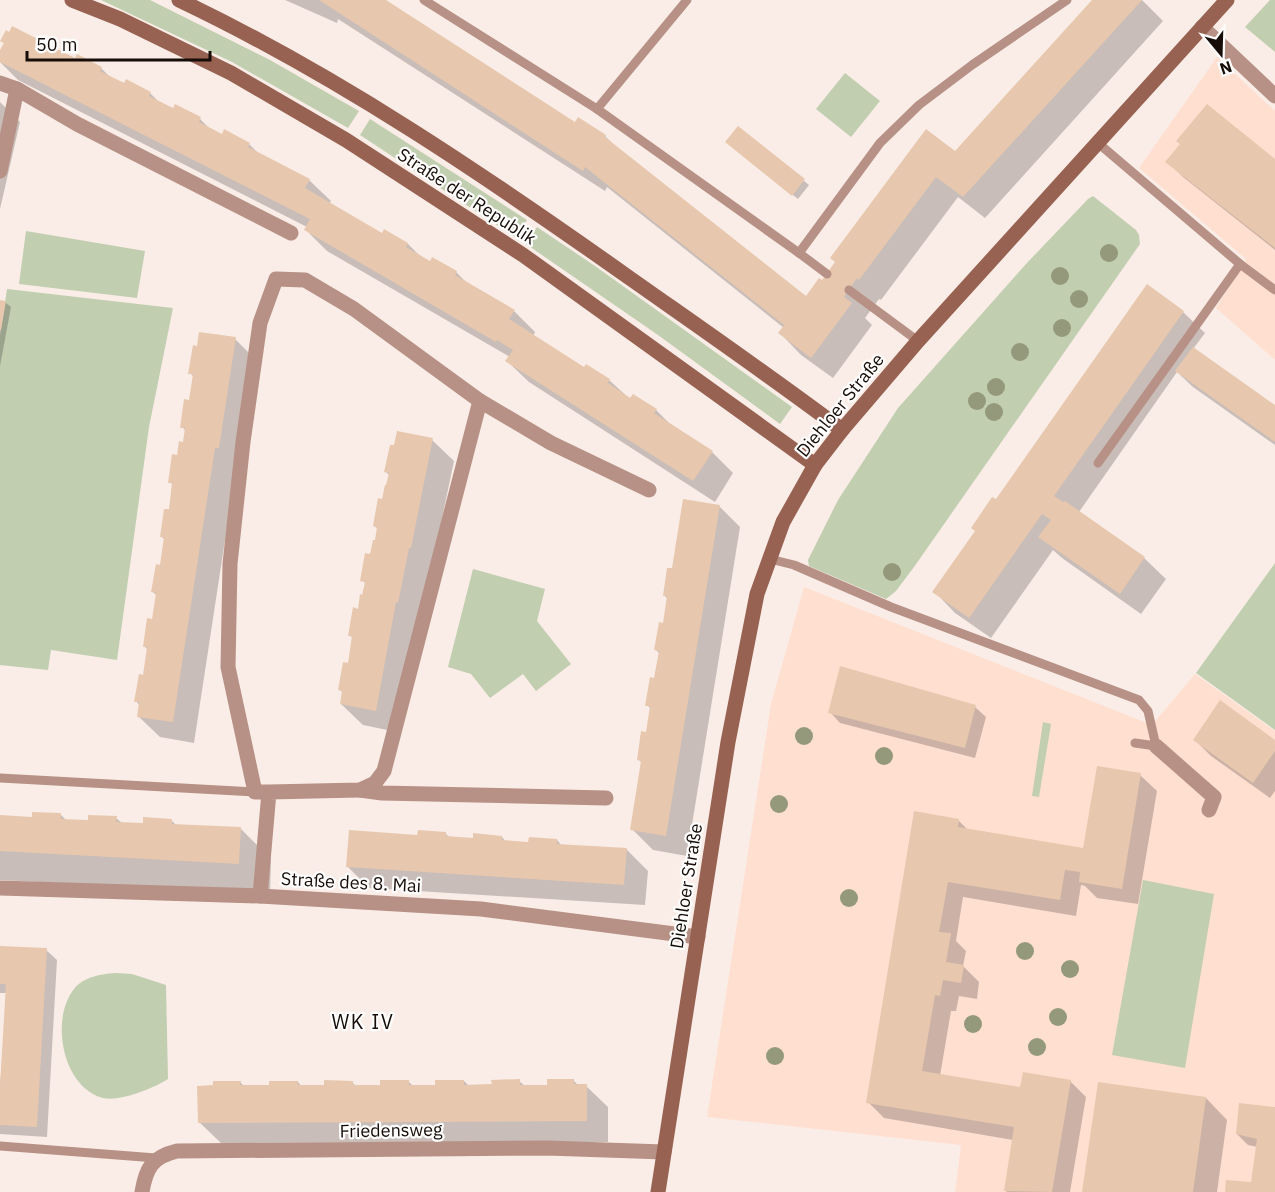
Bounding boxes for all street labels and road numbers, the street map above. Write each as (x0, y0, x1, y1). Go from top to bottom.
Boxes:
street label: Straße der Republik (393, 143, 541, 250)
street label: Diehloer Straße (791, 348, 889, 461)
street label: Diehloer Straße (665, 822, 707, 950)
street label: Straße des 8. Mai (280, 867, 422, 897)
street label: Friedensweg (339, 1118, 443, 1142)

